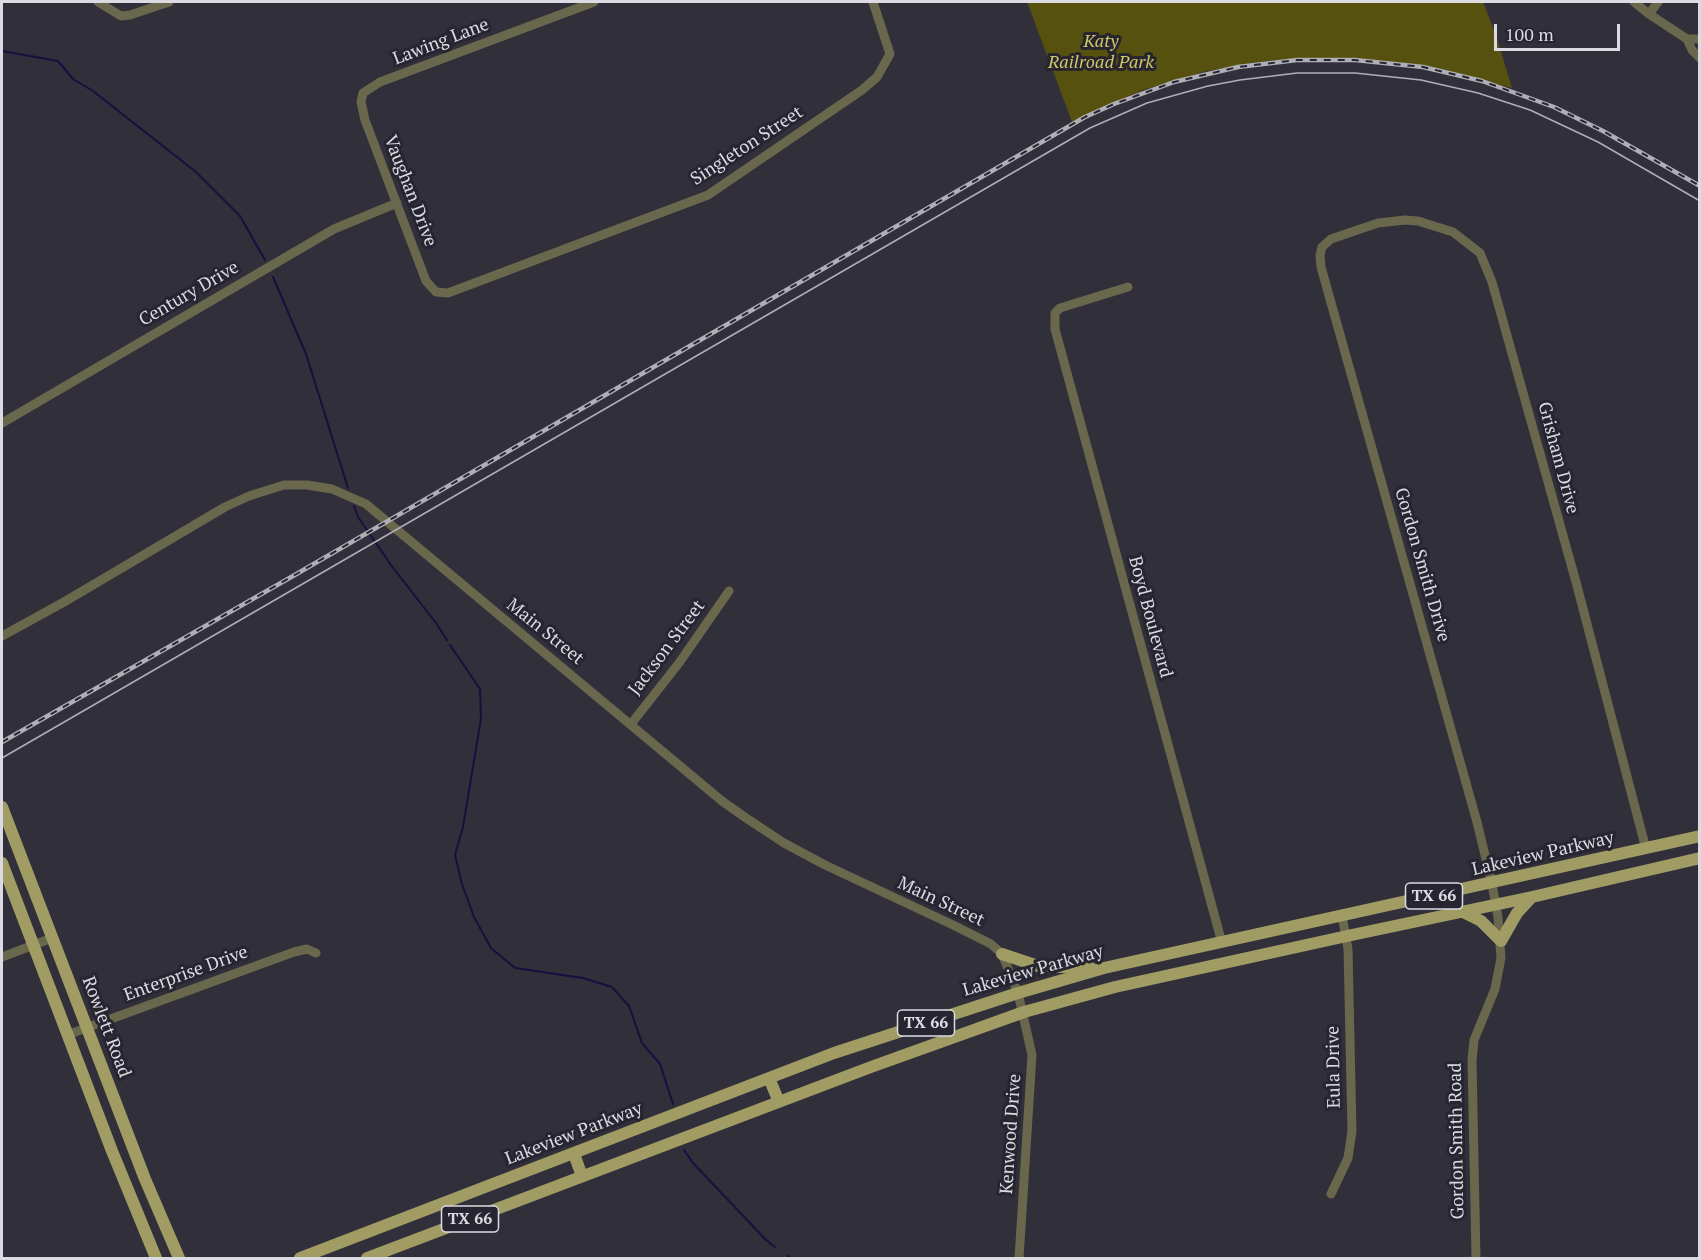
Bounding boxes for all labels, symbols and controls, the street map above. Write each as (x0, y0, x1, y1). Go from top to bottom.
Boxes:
scale bar (1497, 12, 1623, 50)
street label: Lawing Lane (390, 14, 492, 70)
text: 100 m (1505, 22, 1554, 46)
park label: Katy Railroad Park (1048, 31, 1154, 74)
street label: Singleton Street (687, 102, 807, 190)
street label: Vaughan Drive (379, 132, 441, 250)
street label: Century Drive (135, 257, 243, 331)
street label: Grisham Drive (1533, 400, 1583, 516)
street label: Gordon Smith Drive (1390, 485, 1454, 645)
street label: Boyd Boulevard (1123, 554, 1177, 680)
street label: Main Street (502, 594, 588, 670)
street label: Jackson Street (624, 596, 710, 700)
street label: Lakeview Parkway (1470, 827, 1616, 881)
street label: Main Street (894, 873, 988, 931)
road number: TX 66 (1406, 883, 1462, 909)
street label: Lakeview Parkway (960, 941, 1106, 1001)
street label: Enterprise Drive (121, 942, 251, 1006)
street label: Rowlett Road (77, 974, 135, 1080)
road number: TX 66 (898, 1010, 954, 1036)
street label: Eula Drive (1322, 1026, 1346, 1108)
street label: Gordon Smith Road (1445, 1063, 1469, 1219)
street label: Kenwood Drive (996, 1073, 1026, 1195)
street label: Lakeview Parkway (502, 1098, 646, 1170)
road number: TX 66 (442, 1206, 498, 1232)

